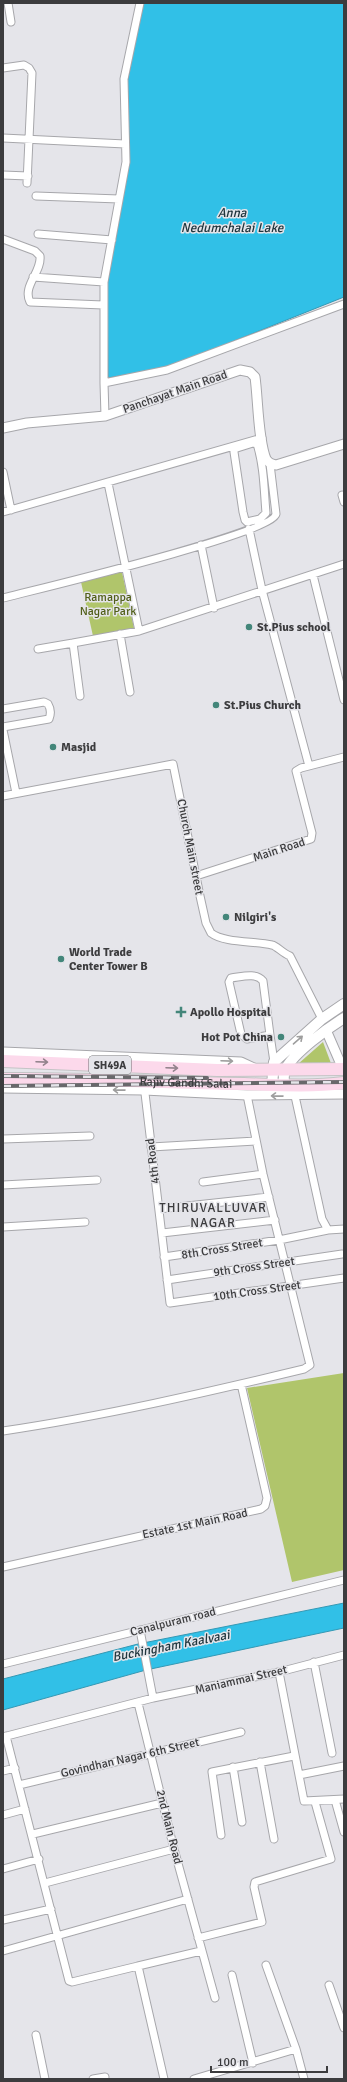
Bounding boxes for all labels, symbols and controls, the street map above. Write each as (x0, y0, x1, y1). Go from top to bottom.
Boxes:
water label: Anna Nedumchalai Lake (181, 205, 285, 236)
street label: Panchayat Main Road (121, 367, 229, 417)
park label: Ramappa Nagar Park (80, 590, 136, 619)
place label: St.Pius school (257, 620, 331, 635)
marker: St.Pius school (244, 622, 254, 632)
place label: St.Pius Church (224, 698, 302, 713)
marker: St.Pius Church (211, 700, 221, 710)
place label: Masjid (61, 740, 97, 755)
marker: Masjid (48, 742, 58, 752)
street label: Church Main street (173, 798, 207, 896)
street label: Main Road (251, 835, 307, 865)
place label: Nilgiri's (234, 910, 277, 925)
marker: Nilgiri's (221, 912, 231, 922)
place label: World Trade Center Tower B (69, 945, 148, 974)
marker: World Trade Center Tower B (56, 954, 66, 964)
place label: Apollo Hospital (190, 1005, 271, 1020)
marker: Apollo Hospital (175, 1006, 187, 1018)
place label: Hot Pot China (201, 1030, 273, 1045)
marker: Hot Pot China (276, 1032, 286, 1042)
one-way arrow (293, 1036, 303, 1045)
road number: SH49A (89, 1056, 131, 1074)
one-way arrow (220, 1057, 233, 1065)
one-way arrow (35, 1059, 48, 1066)
one-way arrow (165, 1064, 178, 1072)
street label: Rajiv Gandhi Salai (139, 1074, 232, 1091)
one-way arrow (113, 1086, 126, 1094)
one-way arrow (271, 1092, 284, 1100)
street label: 4th Road (143, 1137, 163, 1185)
district label: THIRUVALLUVAR NAGAR (159, 1200, 267, 1231)
street label: 8th Cross Street (180, 1235, 264, 1263)
street label: 9th Cross Street (212, 1254, 296, 1280)
street label: 10th Cross Street (212, 1277, 302, 1305)
street label: Estate 1st Main Road (141, 1505, 249, 1543)
street label: Canalpuram road (129, 1604, 217, 1640)
water label: Buckingham Kaalvaai (111, 1627, 232, 1665)
street label: Maniammai Street (193, 1662, 289, 1698)
street label: Govindhan Nagar 6th Street (59, 1735, 201, 1781)
street label: 2nd Main Road (153, 1788, 185, 1866)
scale bar (211, 2048, 327, 2074)
text: 100 m (217, 2055, 249, 2070)

